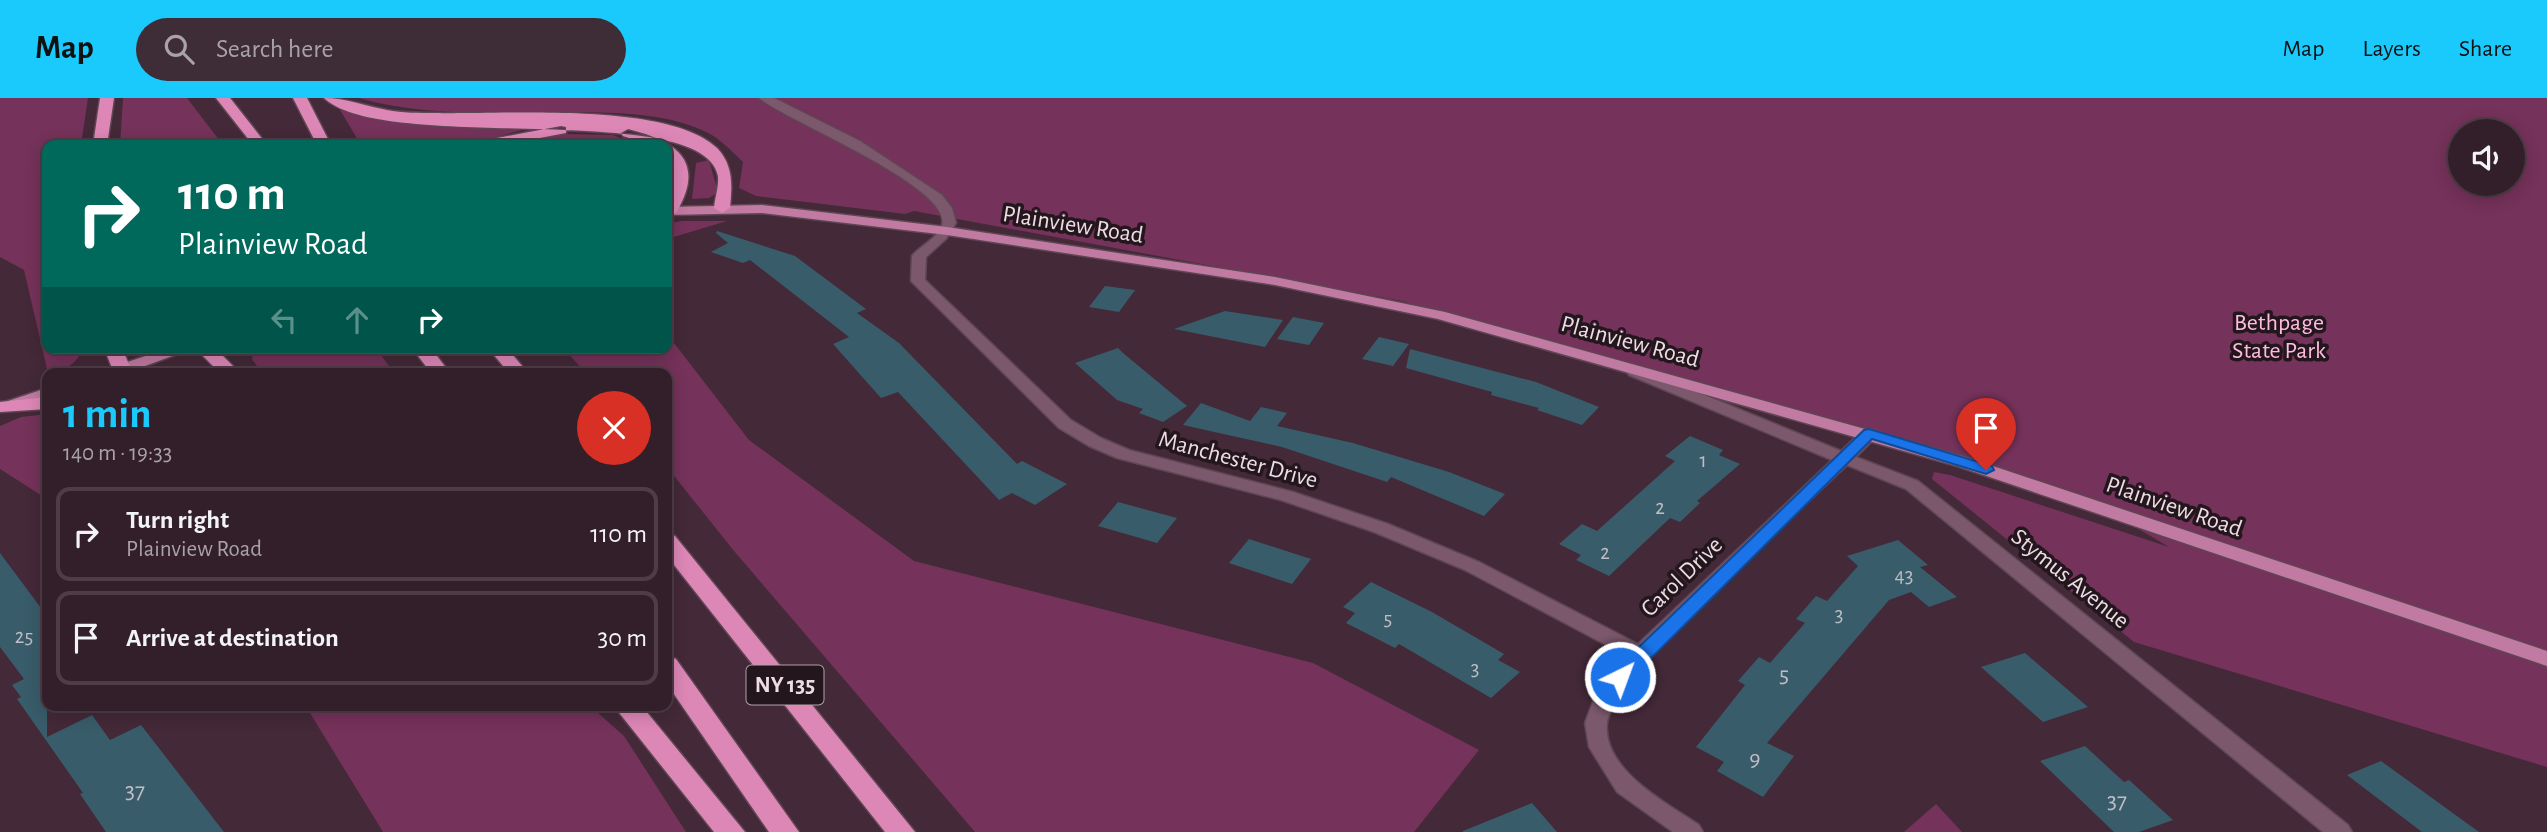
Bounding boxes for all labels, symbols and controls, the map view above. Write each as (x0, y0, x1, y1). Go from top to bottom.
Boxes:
search box (136, 18, 626, 81)
icon: search (160, 30, 198, 68)
text: Map (35, 32, 94, 65)
text: Search here (216, 36, 334, 62)
text: Map (2282, 37, 2324, 61)
text: Layers (2362, 37, 2421, 61)
text: Share (2459, 37, 2512, 61)
map controls (2448, 119, 2525, 196)
button: sound (2448, 119, 2525, 196)
icon: right (63, 168, 154, 259)
text: 110 m (178, 170, 286, 219)
street label: Plainview Road (1001, 202, 1145, 248)
text: Plainview Road (178, 228, 368, 260)
icon: left (265, 301, 303, 339)
icon: ahead (338, 301, 376, 339)
icon: right (411, 301, 449, 339)
park label: Bethpage State Park (2232, 311, 2326, 363)
street label: Plainview Road (1558, 312, 1702, 372)
button: close (577, 391, 651, 465)
text: 1 min (63, 393, 152, 435)
pin (1956, 398, 2016, 470)
icon: arrive (1967, 409, 2005, 447)
street label: Manchester Drive (1156, 427, 1320, 493)
text: 140 m · 19:33 (63, 442, 172, 465)
house number: 1 (1699, 450, 1707, 471)
street label: Plainview Road (2103, 473, 2245, 541)
house number: 2 (1655, 497, 1665, 518)
text: Turn right (126, 507, 229, 533)
icon: right (67, 515, 105, 553)
text: 110 m (590, 521, 647, 547)
street label: Stymus Avenue (2007, 525, 2133, 633)
street label: Carol Drive (1637, 533, 1727, 621)
text: Plainview Road (126, 538, 262, 561)
house number: 2 (1600, 542, 1610, 563)
house number: 43 (1895, 565, 1913, 586)
house number: 3 (1835, 604, 1843, 625)
house number: 5 (1384, 608, 1392, 629)
icon: arrive (67, 619, 105, 657)
text: Arrive at destination (126, 625, 339, 651)
text: 30 m (597, 625, 647, 651)
house number: 25 (15, 626, 33, 647)
position arrow (1583, 640, 1657, 714)
house number: 3 (1471, 658, 1479, 679)
house number: 5 (1779, 663, 1789, 687)
road number: NY 135 (746, 666, 824, 705)
house number: 9 (1749, 747, 1761, 771)
house number: 37 (125, 779, 145, 803)
house number: 37 (2107, 789, 2127, 813)

